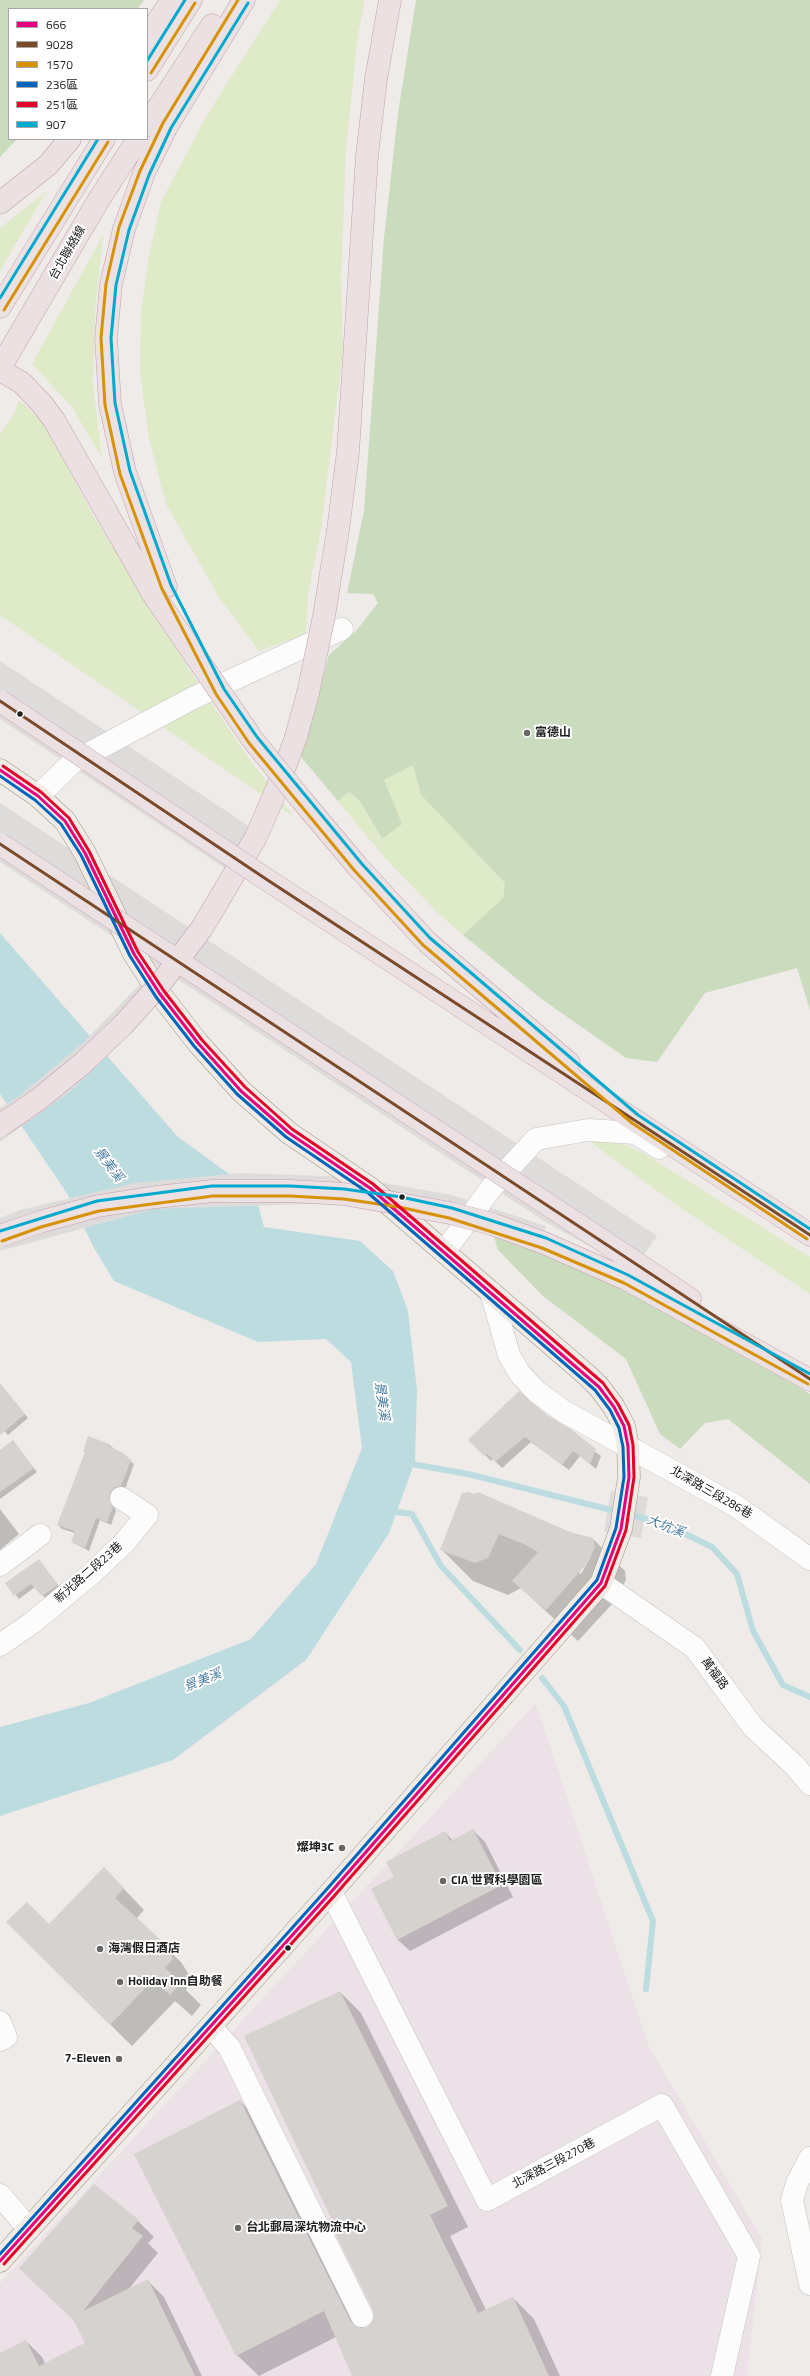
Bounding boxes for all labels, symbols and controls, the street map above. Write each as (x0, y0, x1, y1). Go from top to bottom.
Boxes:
legend (8, 8, 148, 140)
text: 666 (46, 15, 66, 34)
text: 9028 (46, 35, 73, 54)
text: 1570 (46, 55, 73, 74)
text: 236區 (46, 75, 78, 94)
text: 251區 (46, 95, 78, 114)
text: 907 (46, 115, 66, 134)
street label: 台北聯絡線 (47, 223, 89, 283)
unlabelled marker (15, 709, 25, 719)
place label: 富德山 (535, 726, 571, 740)
marker: 富德山 (522, 728, 532, 738)
water label: 景美溪 (90, 1145, 126, 1185)
unlabelled marker (397, 1192, 407, 1202)
water label: 景美溪 (371, 1381, 391, 1421)
street label: 北深路三段286巷 (667, 1464, 755, 1522)
water label: 大坑溪 (644, 1513, 686, 1541)
street label: 新光路二段23巷 (52, 1540, 126, 1606)
street label: 萬福路 (698, 1655, 730, 1693)
water label: 景美溪 (182, 1666, 224, 1696)
place label: 燦坤3C (297, 1841, 334, 1855)
marker: 燦坤3C (337, 1843, 347, 1853)
place label: CIA 世貿科學園區 (451, 1874, 543, 1888)
marker: CIA 世貿科學園區 (438, 1876, 448, 1886)
place label: 海灣假日酒店 (108, 1942, 180, 1956)
unlabelled marker (283, 1943, 293, 1953)
marker: 海灣假日酒店 (95, 1944, 105, 1954)
place label: Holiday Inn自助餐 (128, 1975, 223, 1989)
marker: Holiday Inn自助餐 (115, 1977, 125, 1987)
place label: 7-Eleven (65, 2052, 111, 2066)
marker: 7-Eleven (114, 2054, 124, 2064)
street label: 北深路三段270巷 (510, 2136, 598, 2192)
place label: 台北郵局深坑物流中心 (246, 2221, 366, 2235)
marker: 台北郵局深坑物流中心 (233, 2223, 243, 2233)

